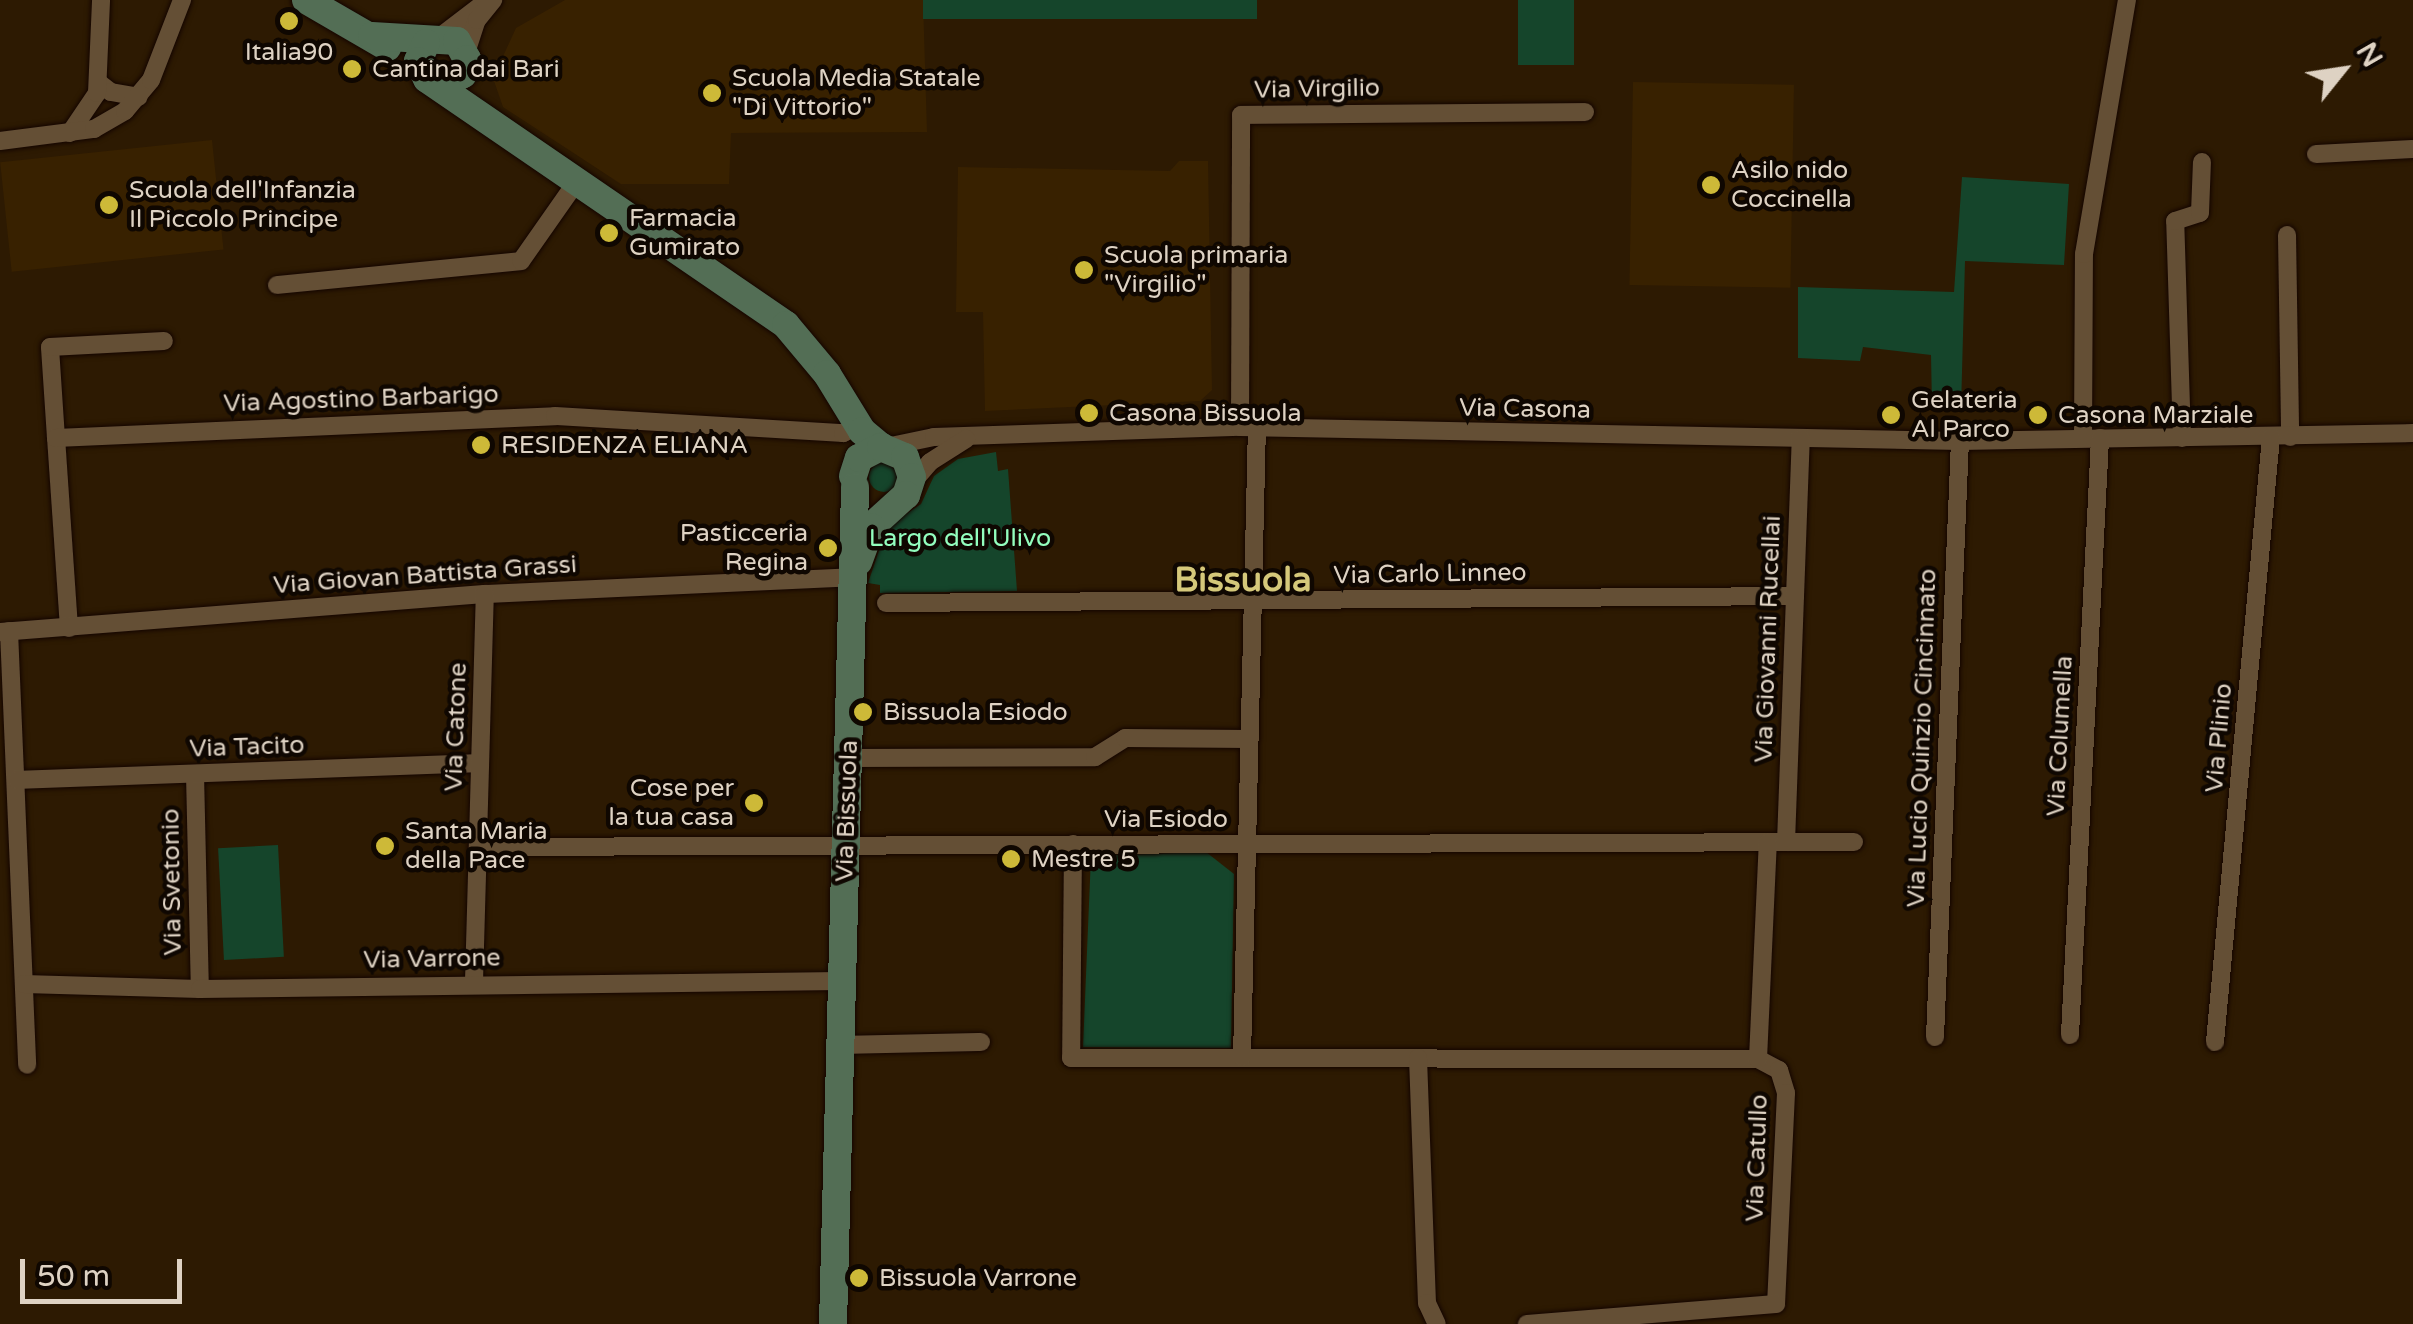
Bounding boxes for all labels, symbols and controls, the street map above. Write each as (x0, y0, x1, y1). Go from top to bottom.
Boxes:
marker: Italia90 (278, 10, 300, 32)
north arrow (2293, 20, 2393, 120)
place label: Italia90 (245, 37, 333, 67)
text: N (2349, 37, 2389, 73)
place label: Cantina dai Bari (372, 54, 560, 84)
marker: Cantina dai Bari (341, 58, 363, 80)
place label: Scuola Media Statale "Di Vittorio" (732, 64, 981, 123)
street label: Via Virgilio (1254, 73, 1380, 105)
marker: Scuola Media Statale "Di Vittorio" (701, 82, 723, 104)
place label: Asilo nido Coccinella (1731, 156, 1852, 215)
marker: Asilo nido Coccinella (1700, 174, 1722, 196)
place label: Scuola dell'Infanzia Il Piccolo Principe (129, 176, 356, 235)
marker: Scuola dell'Infanzia Il Piccolo Principe (98, 194, 120, 216)
place label: Farmacia Gumirato (629, 204, 740, 263)
marker: Farmacia Gumirato (598, 222, 620, 244)
place label: Scuola primaria "Virgilio" (1104, 241, 1288, 300)
marker: Scuola primaria "Virgilio" (1073, 259, 1095, 281)
street label: Via Agostino Barbarigo (223, 379, 499, 419)
place label: Gelateria Al Parco (1911, 386, 2017, 445)
street label: Via Casona (1459, 393, 1591, 425)
place label: Casona Bissuola (1109, 398, 1301, 428)
place label: Casona Marziale (2058, 400, 2253, 430)
marker: Casona Bissuola (1078, 402, 1100, 424)
marker: Gelateria Al Parco (1880, 404, 1902, 426)
marker: Casona Marziale (2027, 404, 2049, 426)
place label: RESIDENZA ELIANA (501, 430, 748, 460)
marker: RESIDENZA ELIANA (470, 434, 492, 456)
street label: Via Giovanni Rucellai (1749, 515, 1787, 763)
place label: Pasticceria Regina (680, 519, 808, 578)
park label: Largo dell'Ulivo (869, 523, 1051, 553)
marker: Pasticceria Regina (817, 537, 839, 559)
street label: Via Giovan Battista Grassi (272, 549, 578, 601)
street label: Via Carlo Linneo (1333, 557, 1527, 591)
district label: Bissuola (1174, 559, 1312, 601)
street label: Via Lucio Quinzio Cincinnato (1901, 568, 1943, 908)
street label: Via Columella (2041, 655, 2079, 817)
street label: Via Catone (439, 662, 473, 792)
street label: Via Plinio (2199, 682, 2239, 794)
place label: Bissuola Esiodo (883, 697, 1068, 727)
marker: Bissuola Esiodo (852, 701, 874, 723)
street label: Via Tacito (189, 730, 305, 764)
street label: Via Bissuola (830, 740, 864, 882)
place label: Cose per la tua casa (608, 774, 734, 833)
marker: Cose per la tua casa (743, 792, 765, 814)
street label: Via Esiodo (1104, 804, 1228, 834)
street label: Via Svetonio (156, 808, 188, 956)
place label: Santa Maria della Pace (405, 817, 548, 876)
marker: Santa Maria della Pace (374, 835, 396, 857)
place label: Mestre 5 (1031, 844, 1136, 874)
marker: Mestre 5 (1000, 848, 1022, 870)
street label: Via Varrone (363, 943, 501, 975)
street label: Via Catullo (1740, 1094, 1774, 1222)
scale bar (25, 1239, 188, 1301)
text: 50 m (37, 1258, 110, 1295)
place label: Bissuola Varrone (879, 1263, 1077, 1293)
marker: Bissuola Varrone (848, 1267, 870, 1289)

